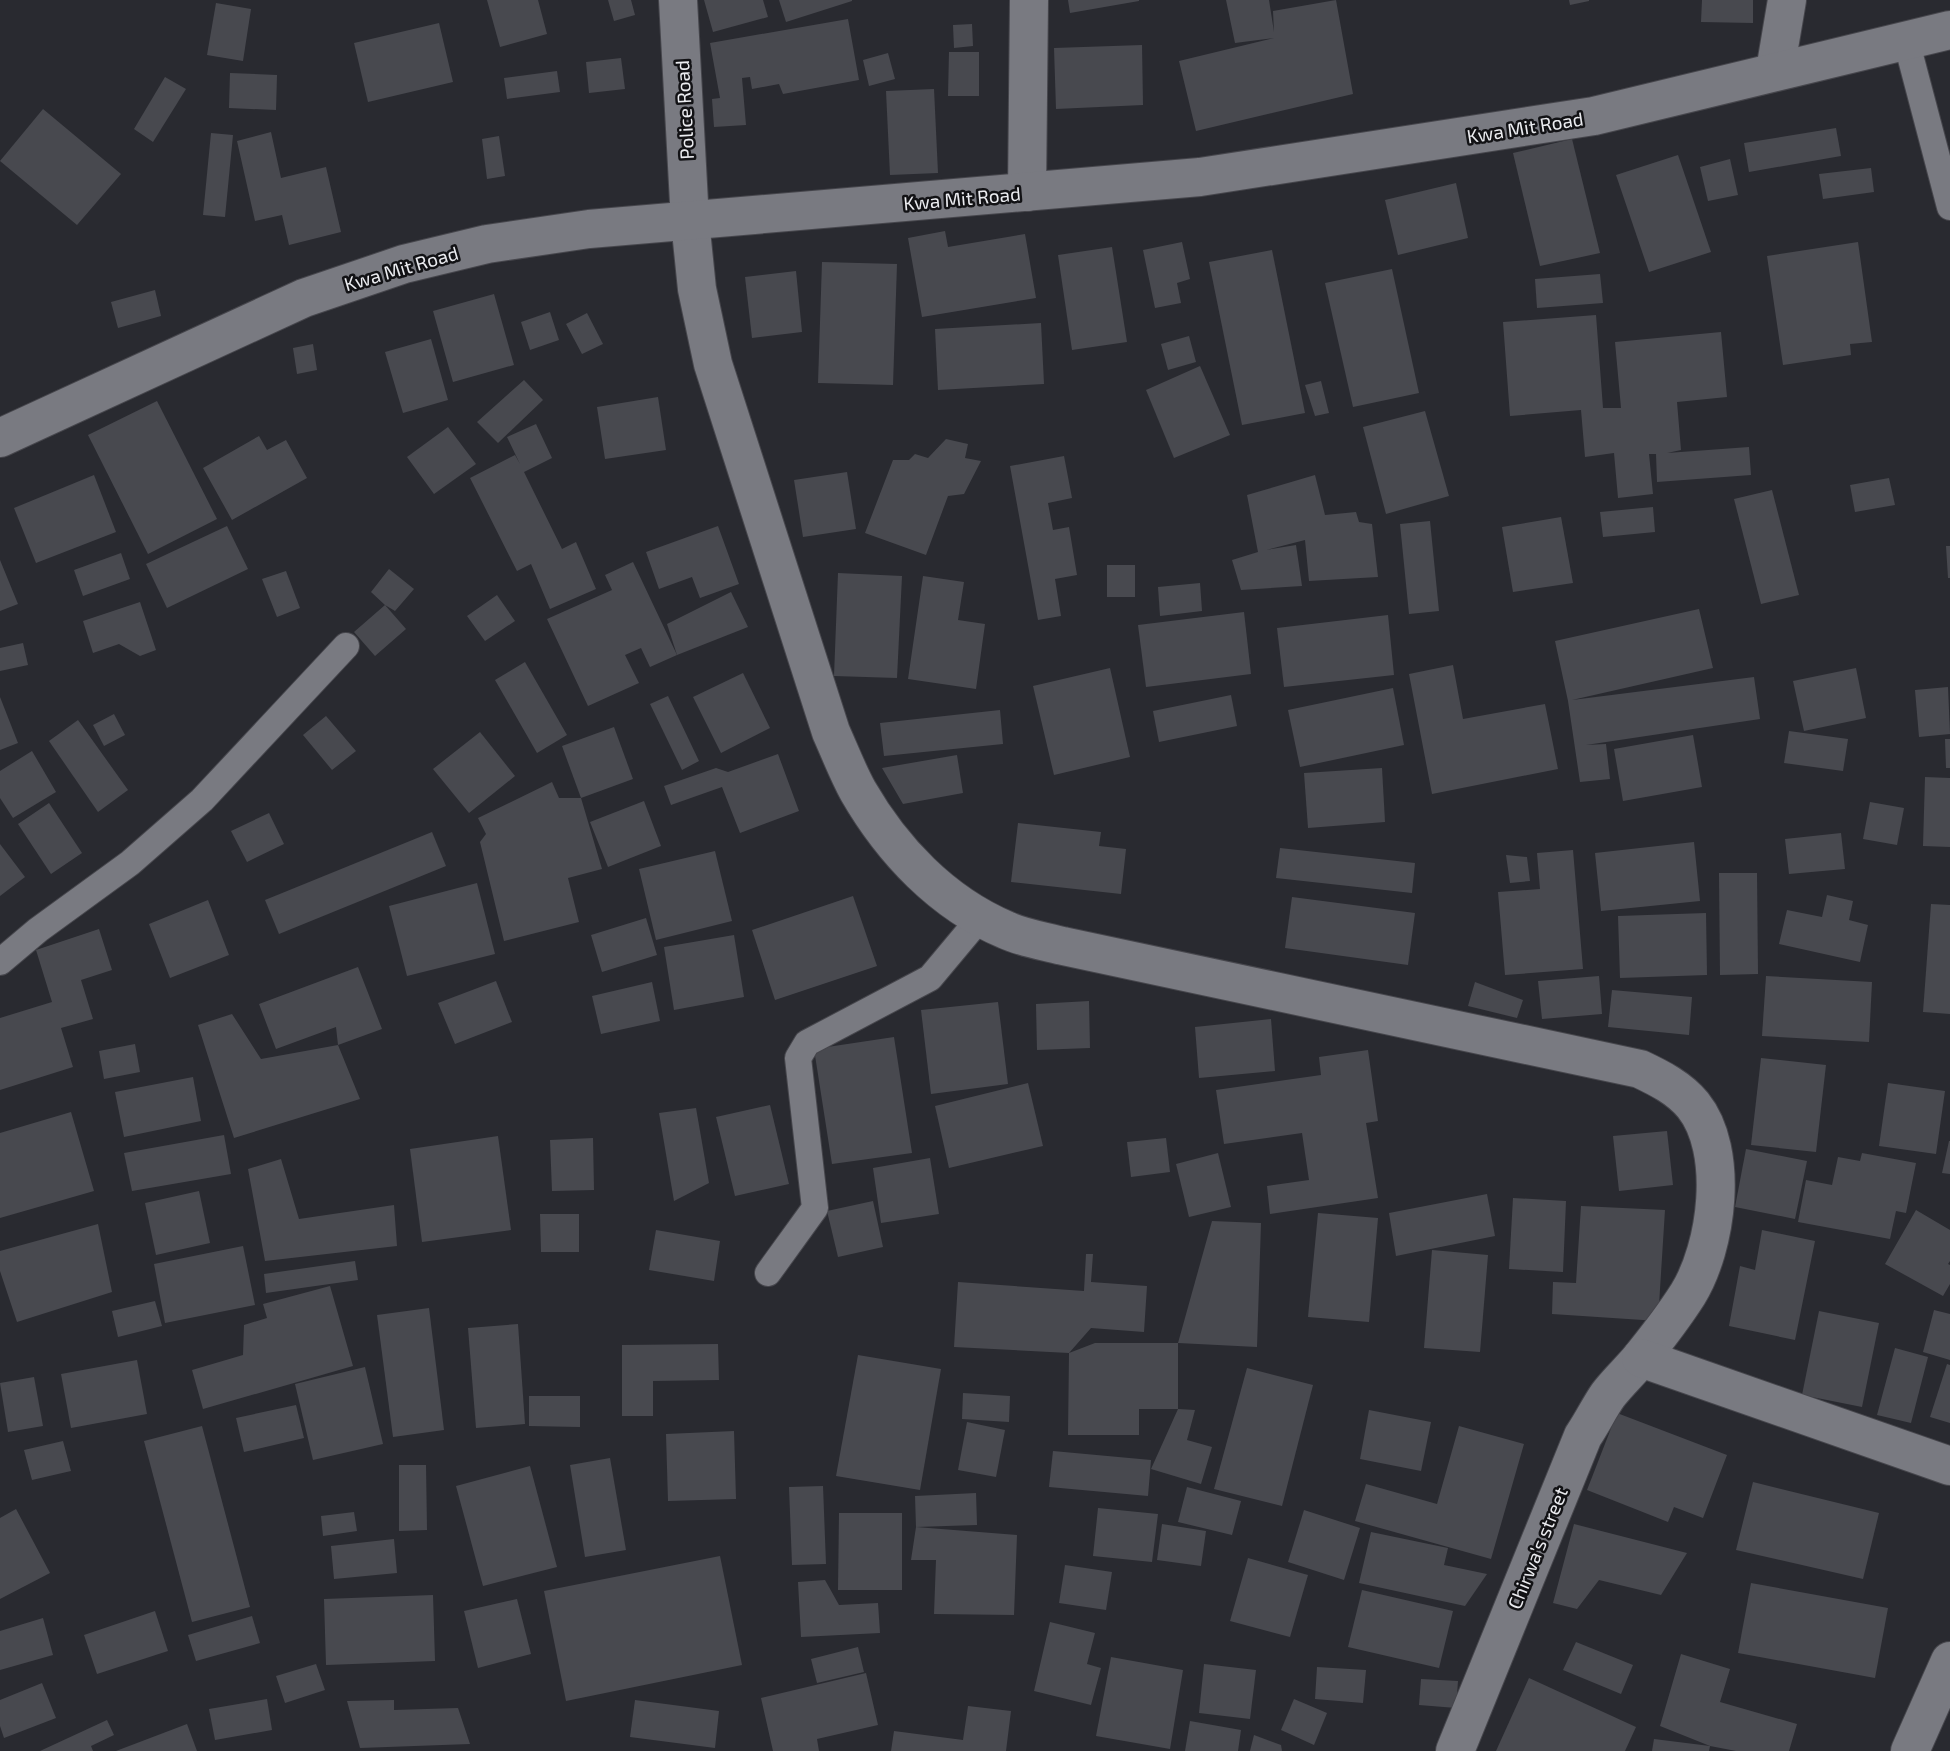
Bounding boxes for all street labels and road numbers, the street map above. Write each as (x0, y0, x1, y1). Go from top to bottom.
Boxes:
street label: Police Road (670, 60, 698, 160)
street label: Kwa Mit Road (1465, 106, 1585, 148)
street label: Kwa Mit Road (902, 181, 1022, 215)
street label: Kwa Mit Road (341, 241, 461, 295)
street label: Chirwa’s street (1502, 1484, 1572, 1612)

